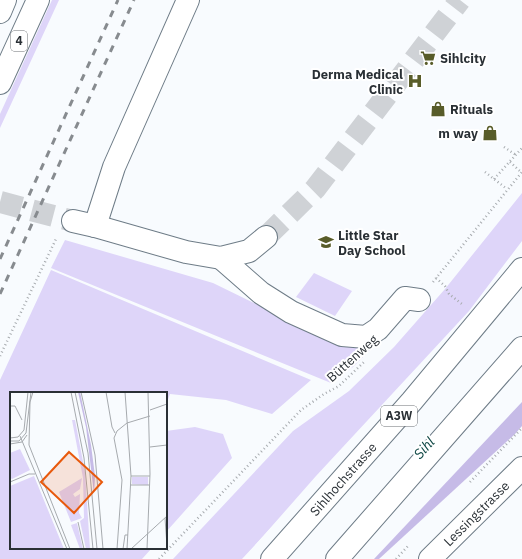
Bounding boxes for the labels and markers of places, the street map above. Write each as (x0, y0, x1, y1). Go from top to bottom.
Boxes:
supermarket icon: Sihlcity (419, 49, 437, 67)
place label: Sihlcity (440, 50, 486, 67)
place label: Derma Medical Clinic (312, 66, 403, 98)
hospital icon: Derma Medical Clinic (406, 72, 424, 90)
shop icon: Rituals (429, 100, 447, 118)
place label: Rituals (450, 101, 494, 118)
shop icon: m way (481, 124, 499, 142)
place label: m way (438, 125, 478, 142)
place label: Little Star Day School (338, 227, 406, 259)
school or university icon: Little Star Day School (317, 233, 335, 251)

